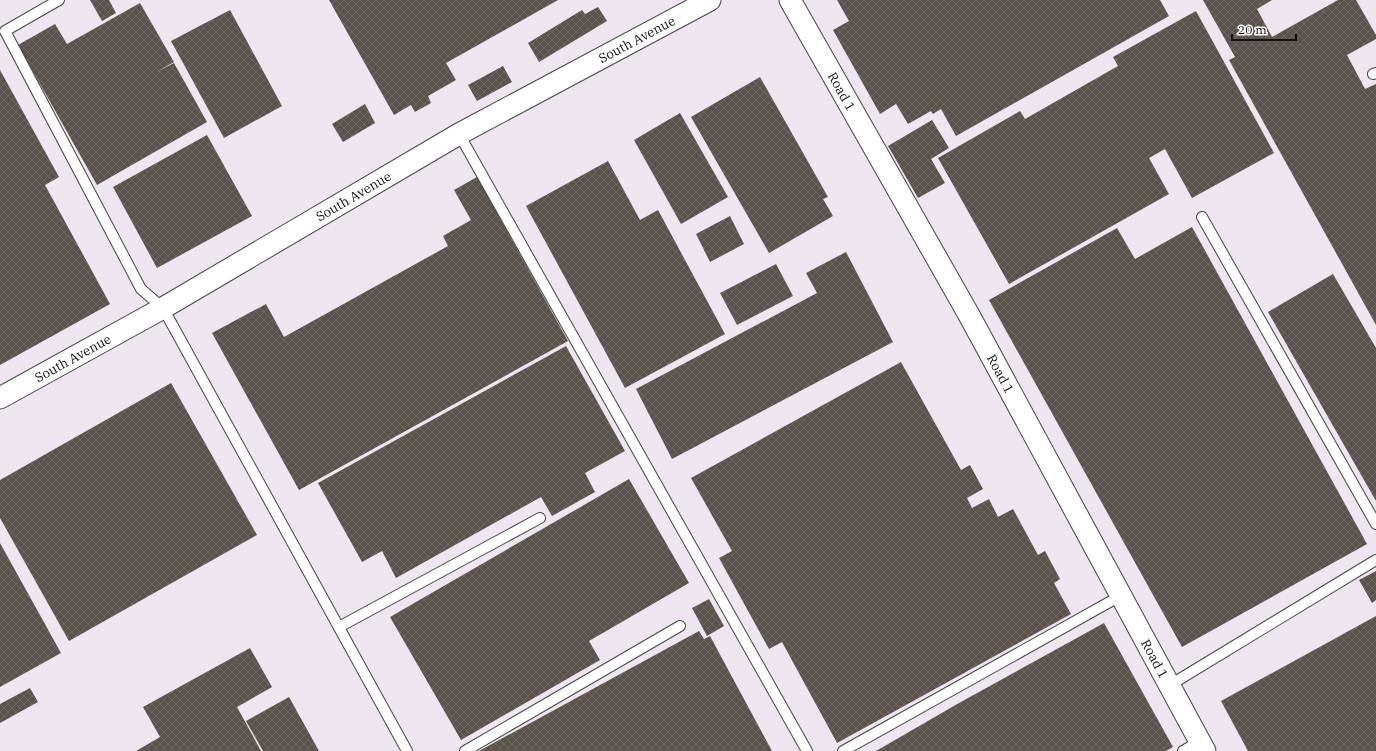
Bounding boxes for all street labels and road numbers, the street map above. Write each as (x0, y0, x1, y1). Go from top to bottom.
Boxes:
street label: South Avenue (595, 12, 678, 67)
street label: Road 1 (824, 69, 860, 114)
street label: South Avenue (313, 167, 394, 225)
street label: South Avenue (32, 330, 114, 386)
street label: Road 1 (983, 351, 1018, 396)
street label: Road 1 (1138, 636, 1172, 681)

